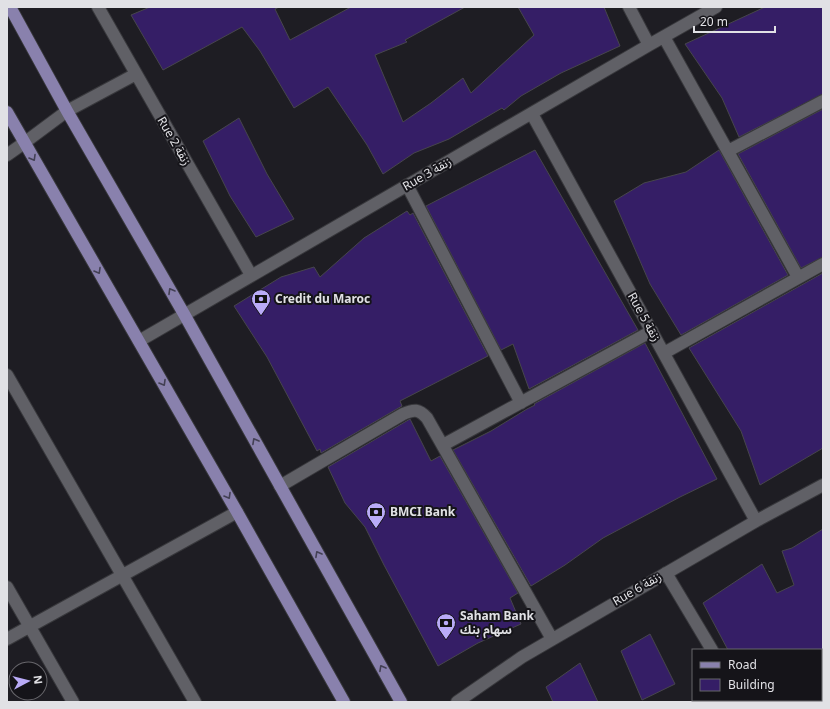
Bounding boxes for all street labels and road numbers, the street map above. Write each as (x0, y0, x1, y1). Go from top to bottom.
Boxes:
street label: Rue 2 زنقة (154, 113, 195, 168)
street label: Rue 3 زنقة (399, 153, 454, 194)
street label: Rue 5 زنقة (624, 289, 665, 344)
street label: Rue 6 زنقة (609, 568, 664, 609)

